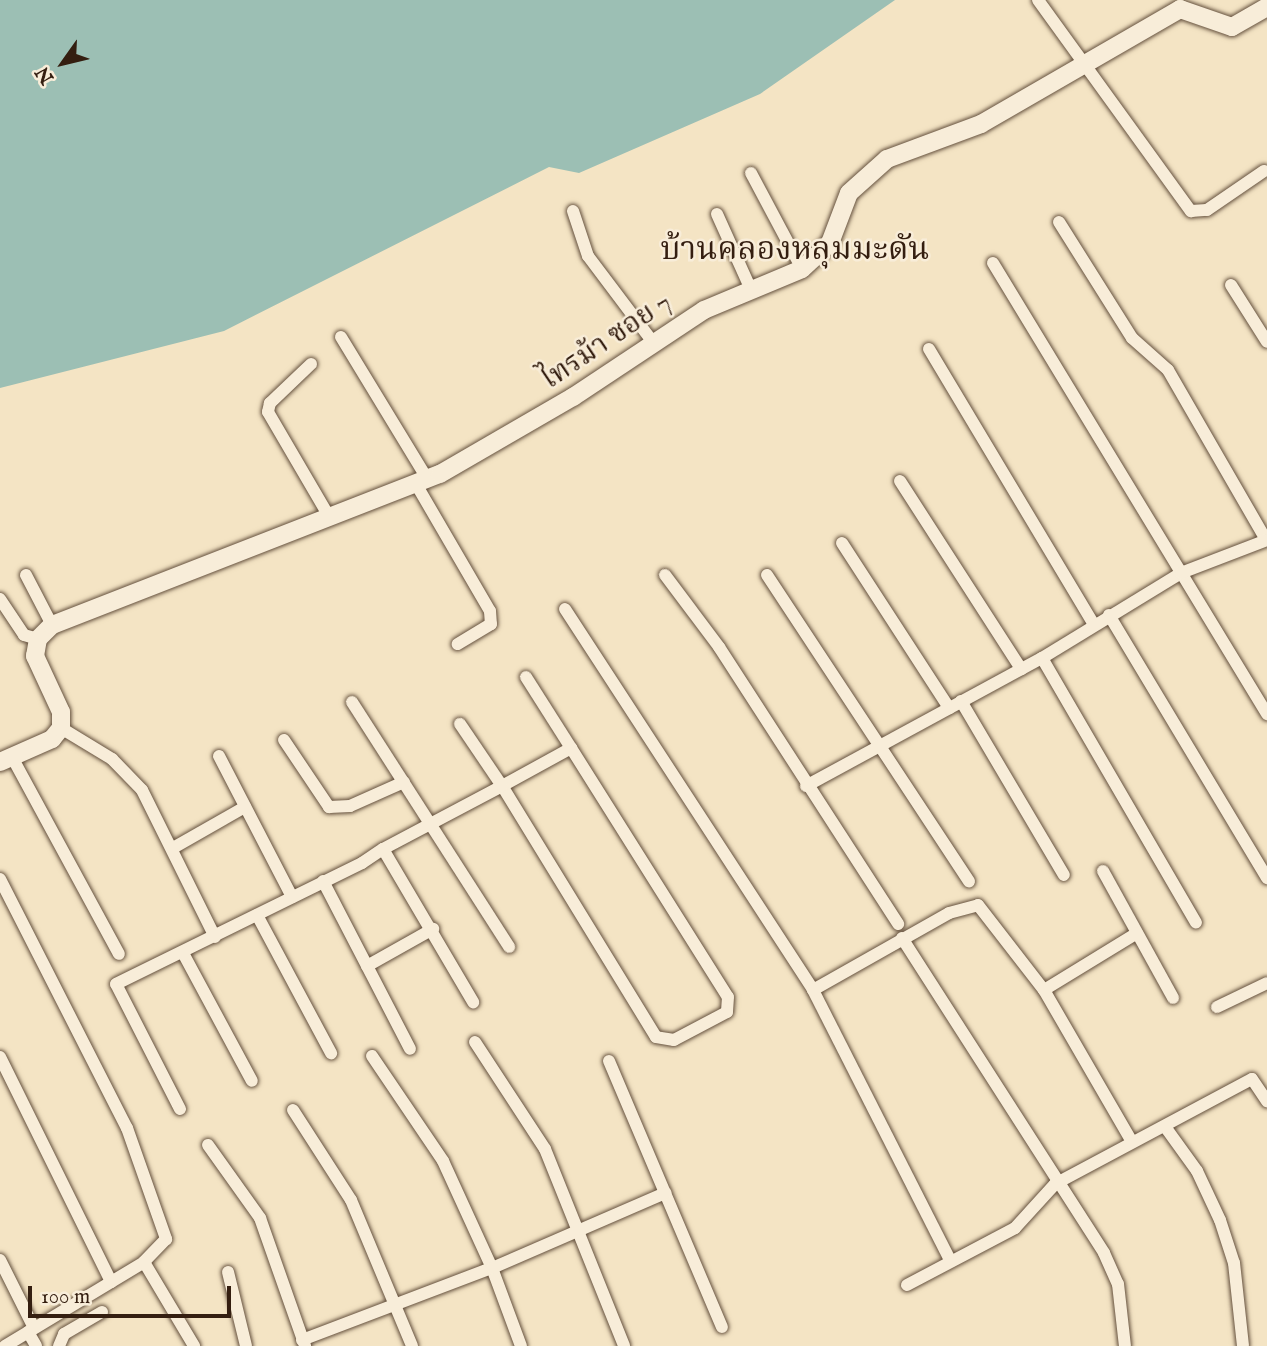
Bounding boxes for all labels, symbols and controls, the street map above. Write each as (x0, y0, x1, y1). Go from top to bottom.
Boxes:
north arrow (28, 28, 98, 98)
text: N (31, 61, 60, 88)
district label: บ้านคลองหลุมมะดัน (661, 232, 929, 270)
street label: ไทรม้า ซอย 7 (536, 286, 678, 398)
scale bar (32, 1272, 234, 1316)
text: 100 m (41, 1284, 90, 1311)

